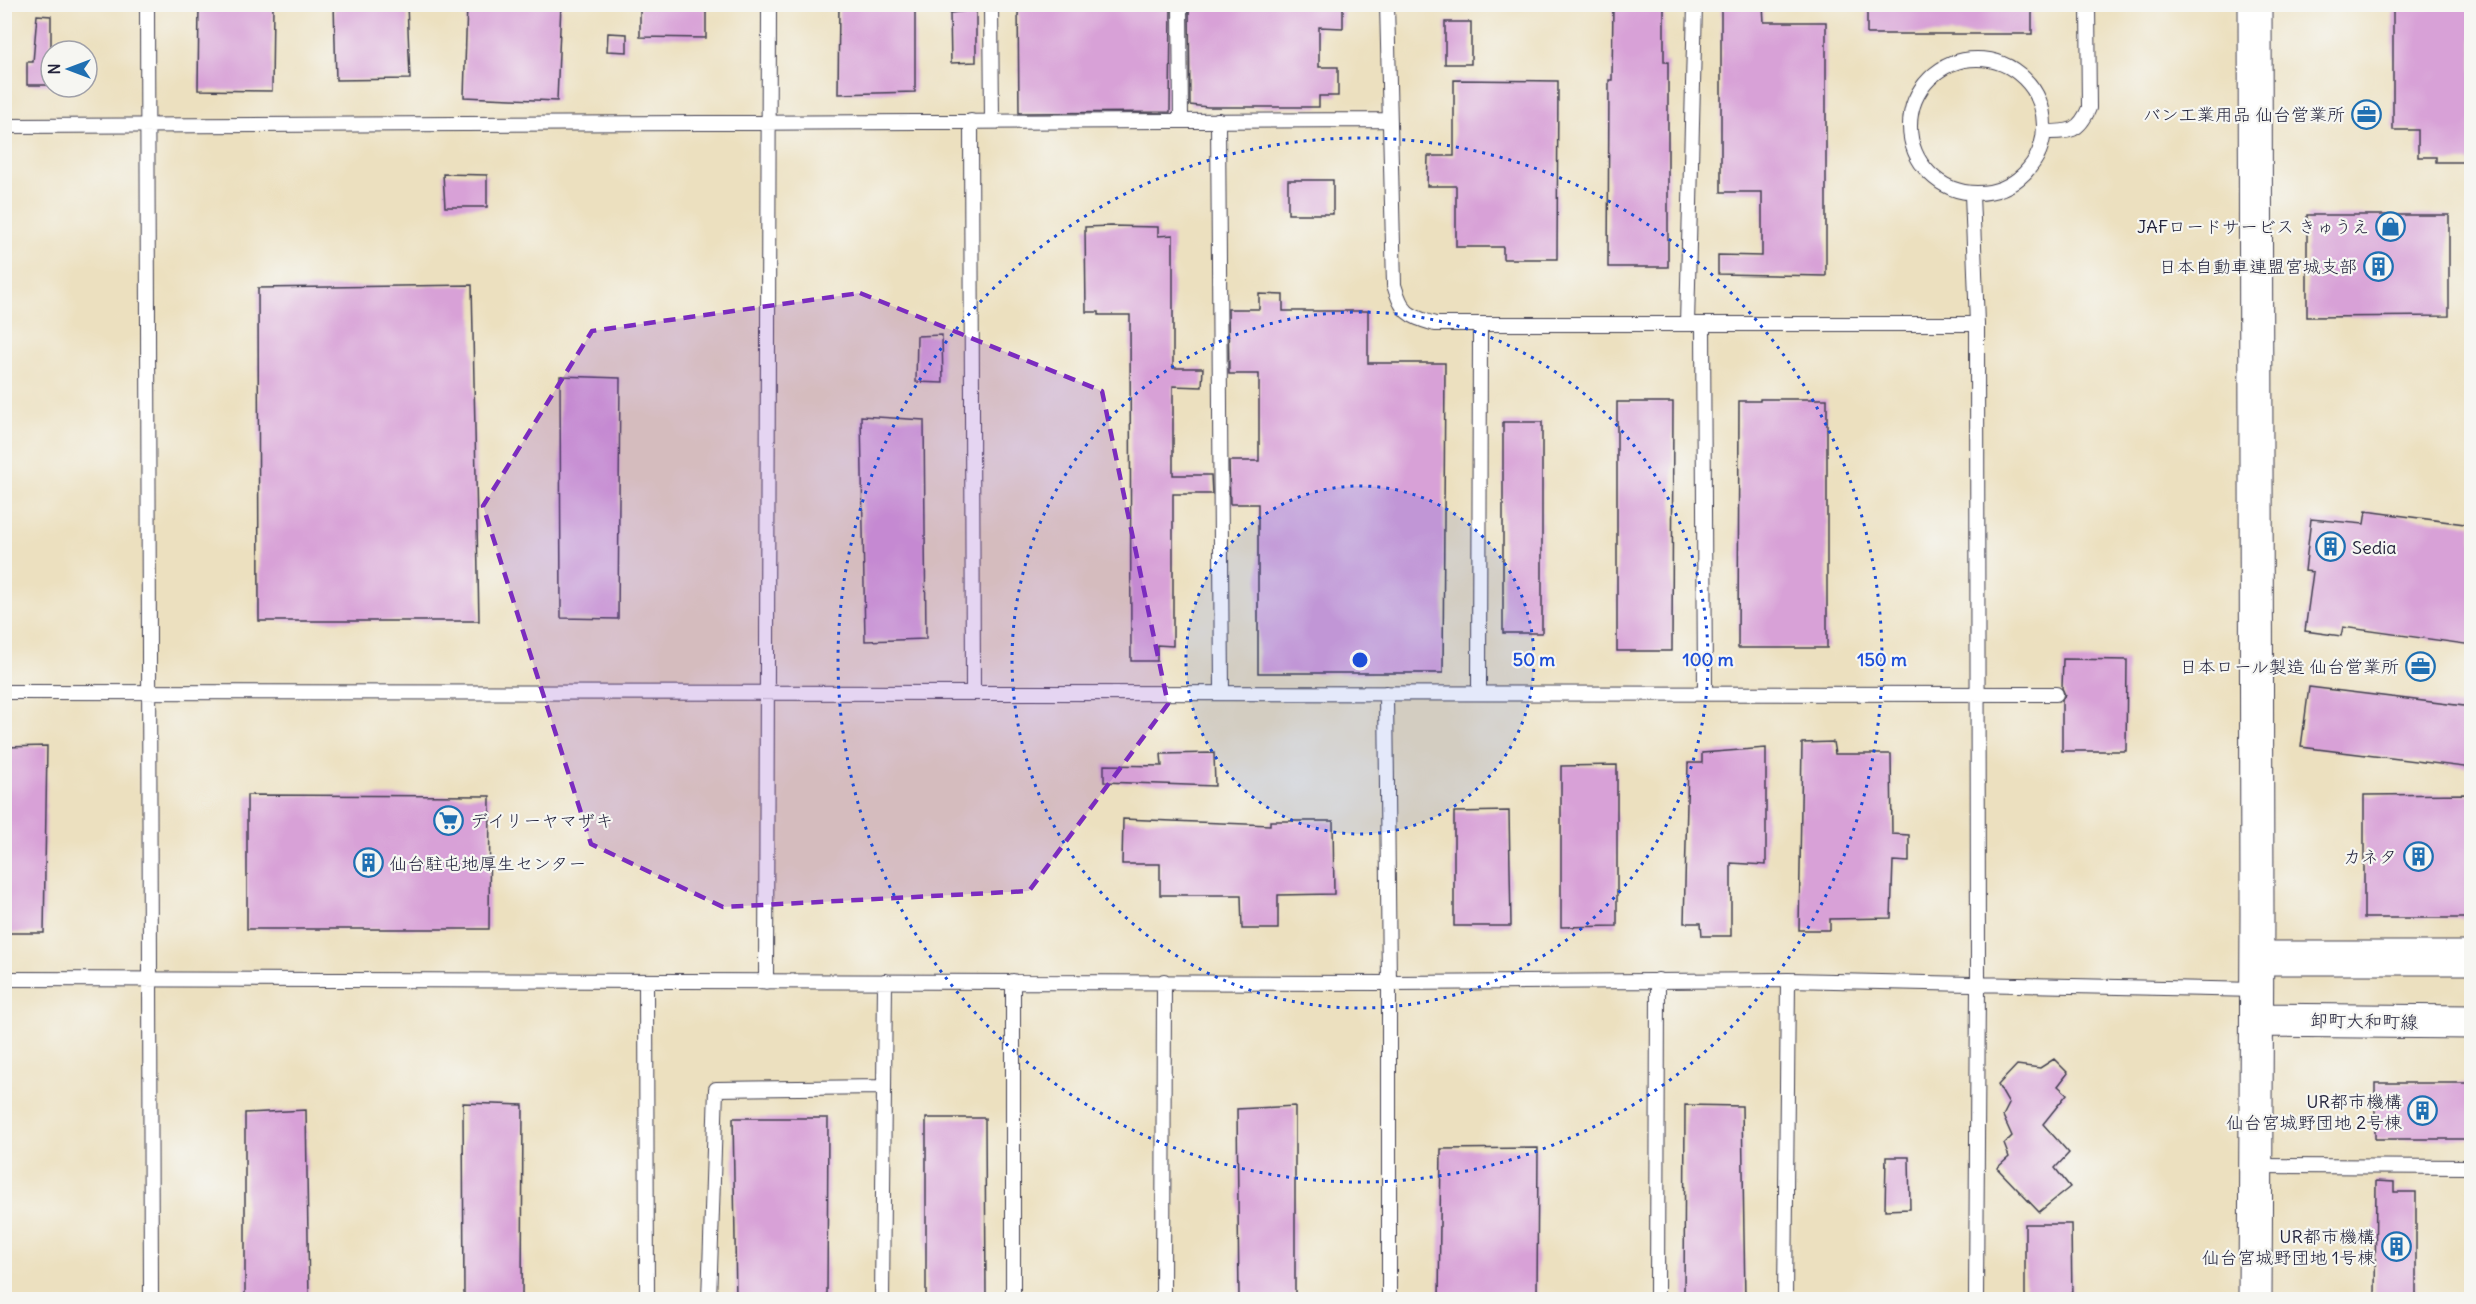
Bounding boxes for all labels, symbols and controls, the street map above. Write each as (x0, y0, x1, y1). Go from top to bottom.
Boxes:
north arrow (39, 39, 99, 99)
text: N (44, 63, 64, 75)
office icon: バン工業用品 仙台営業所 (2350, 98, 2382, 130)
place label: バン工業用品 仙台営業所 (2143, 103, 2345, 126)
shop icon: JAFロードサービス きゅうえ (2375, 210, 2407, 242)
place label: JAFロードサービス きゅうえ (2137, 215, 2370, 238)
building icon: 日本自動車連盟宮城支部 (2362, 250, 2394, 282)
place label: 日本自動車連盟宮城支部 (2159, 255, 2357, 278)
building icon: Sedia (2315, 531, 2347, 563)
place label: Sedia (2352, 536, 2397, 559)
text: 50 m (1513, 648, 1555, 671)
text: 100 m (1683, 648, 1734, 671)
text: 150 m (1857, 648, 1907, 671)
centre of rings (1350, 650, 1370, 670)
office icon: 日本ロール製造 仙台営業所 (2404, 650, 2436, 682)
place label: 日本ロール製造 仙台営業所 (2180, 655, 2399, 678)
supermarket icon: デイリーヤマザキ (433, 804, 465, 836)
place label: デイリーヤマザキ (470, 809, 613, 832)
building icon: カネタ (2402, 840, 2434, 872)
place label: カネタ (2343, 845, 2397, 868)
building icon: 仙台駐屯地厚生センター (352, 847, 384, 879)
place label: 仙台駐屯地厚生センター (389, 852, 586, 875)
street label: 卸町大和町線 (2310, 1009, 2418, 1033)
place label: UR都市機構 仙台宮城野団地 2号棟 (2226, 1090, 2402, 1134)
building icon: UR都市機構 仙台宮城野団地 2号棟 (2407, 1095, 2439, 1127)
place label: UR都市機構 仙台宮城野団地 1号棟 (2202, 1225, 2375, 1269)
building icon: UR都市機構 仙台宮城野団地 1号棟 (2380, 1230, 2412, 1262)

